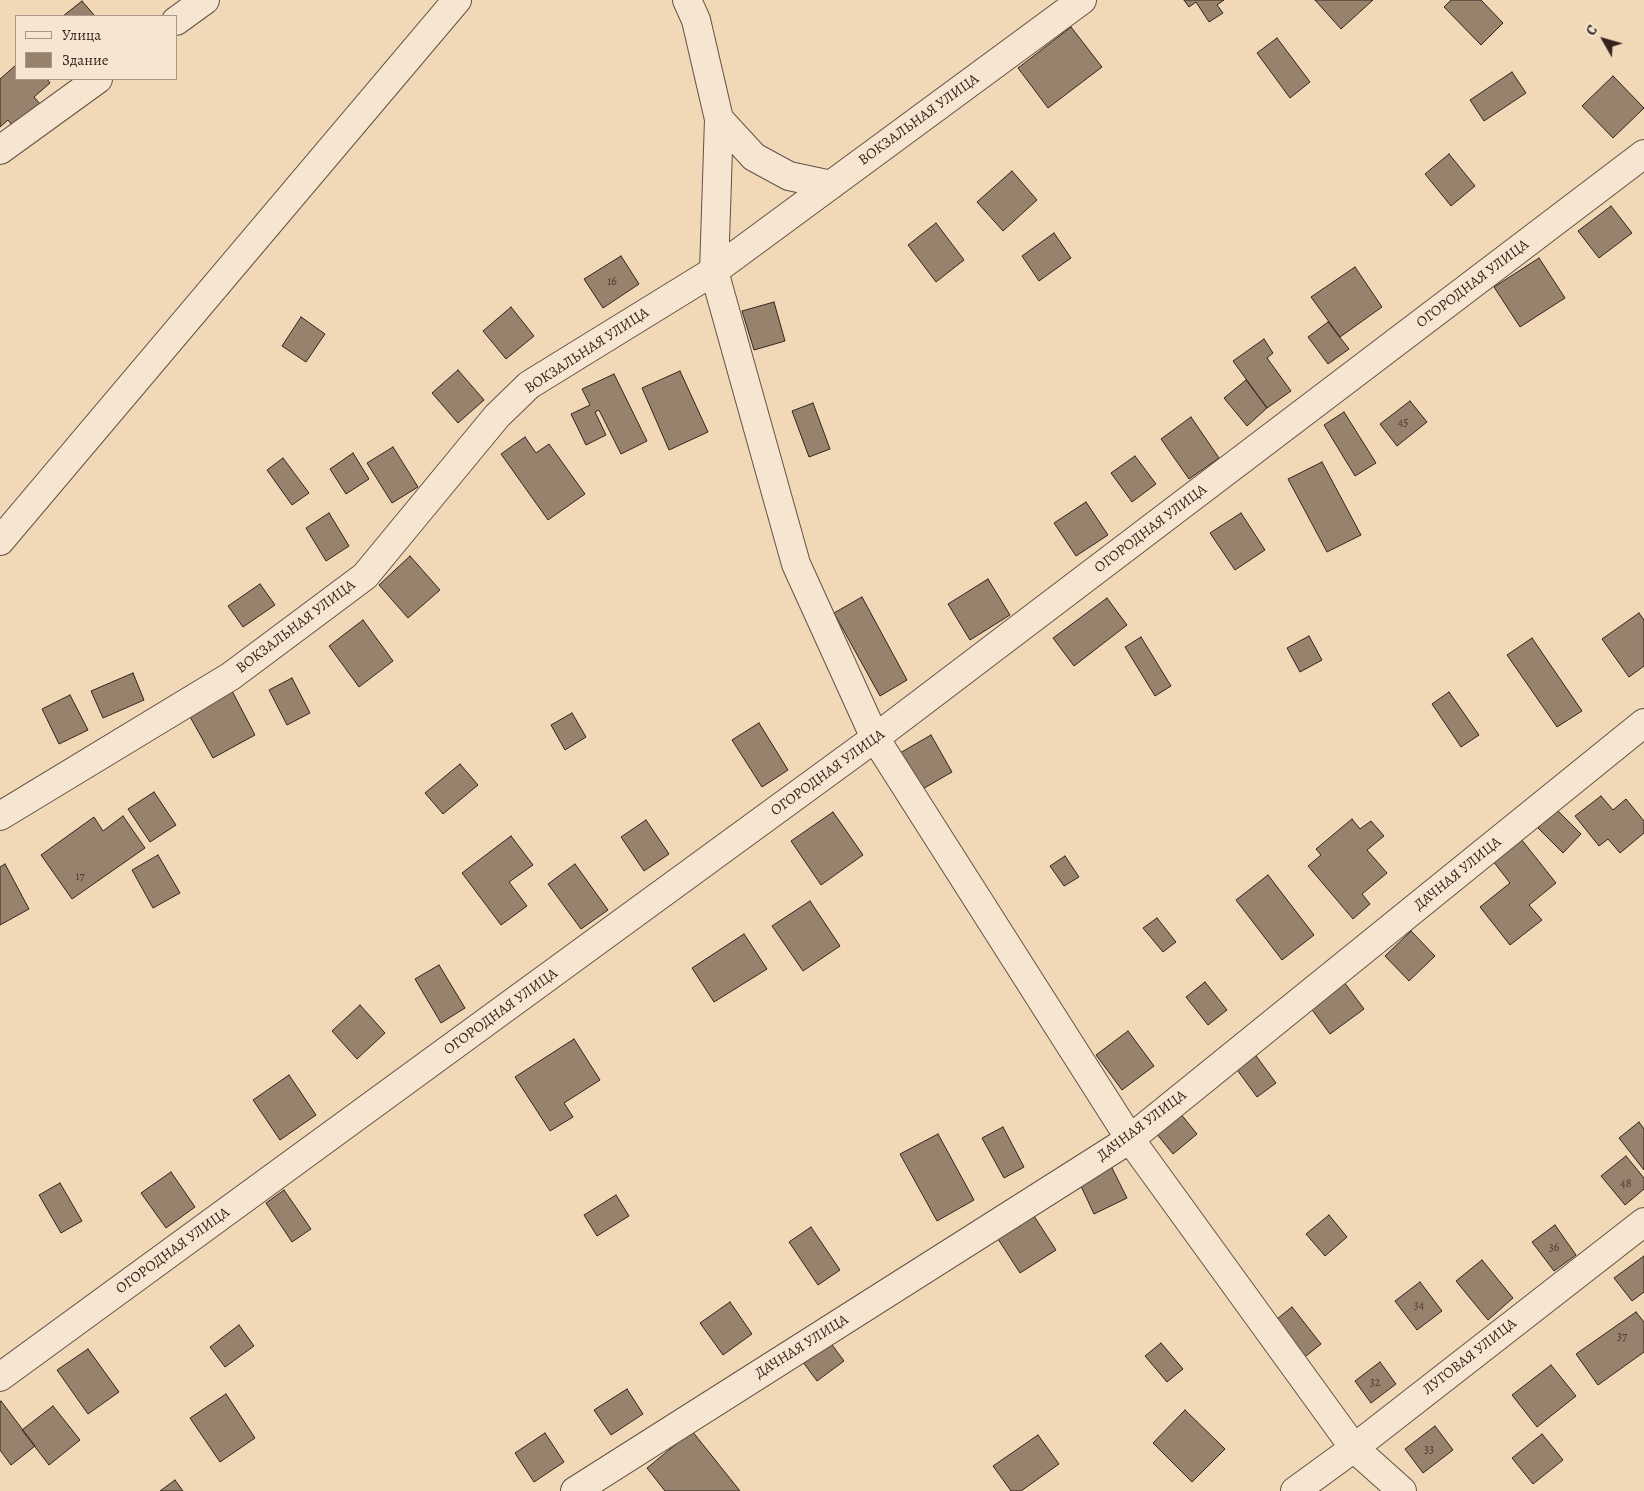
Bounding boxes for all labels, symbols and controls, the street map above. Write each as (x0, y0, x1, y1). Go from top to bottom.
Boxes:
legend (15, 15, 178, 80)
north arrow (1579, 15, 1629, 65)
text: С (1582, 21, 1602, 40)
text: Улица (62, 25, 101, 45)
text: Здание (62, 50, 109, 70)
street label: ВОКЗАЛЬНАЯ УЛИЦА (855, 70, 983, 170)
street label: ОГОРОДНАЯ УЛИЦА (1413, 236, 1533, 332)
house number: 16 (607, 275, 617, 289)
street label: ВОКЗАЛЬНАЯ УЛИЦА (521, 304, 653, 398)
house number: 45 (1398, 416, 1408, 430)
street label: ОГОРОДНАЯ УЛИЦА (1091, 481, 1211, 577)
street label: ВОКЗАЛЬНАЯ УЛИЦА (233, 576, 359, 678)
street label: ОГОРОДНАЯ УЛИЦА (768, 726, 888, 820)
street label: ДАЧНАЯ УЛИЦА (1411, 833, 1505, 915)
house number: 17 (75, 870, 85, 884)
street label: ОГОРОДНАЯ УЛИЦА (441, 965, 561, 1059)
street label: ДАЧНАЯ УЛИЦА (1094, 1087, 1190, 1165)
house number: 48 (1620, 1177, 1632, 1191)
street label: ОГОРОДНАЯ УЛИЦА (113, 1204, 233, 1298)
house number: 36 (1549, 1241, 1559, 1255)
house number: 34 (1414, 1299, 1424, 1313)
street label: ДАЧНАЯ УЛИЦА (752, 1311, 852, 1383)
street label: ЛУГОВАЯ УЛИЦА (1419, 1315, 1521, 1399)
house number: 37 (1617, 1330, 1627, 1344)
house number: 32 (1370, 1376, 1380, 1390)
house number: 33 (1424, 1443, 1434, 1457)

